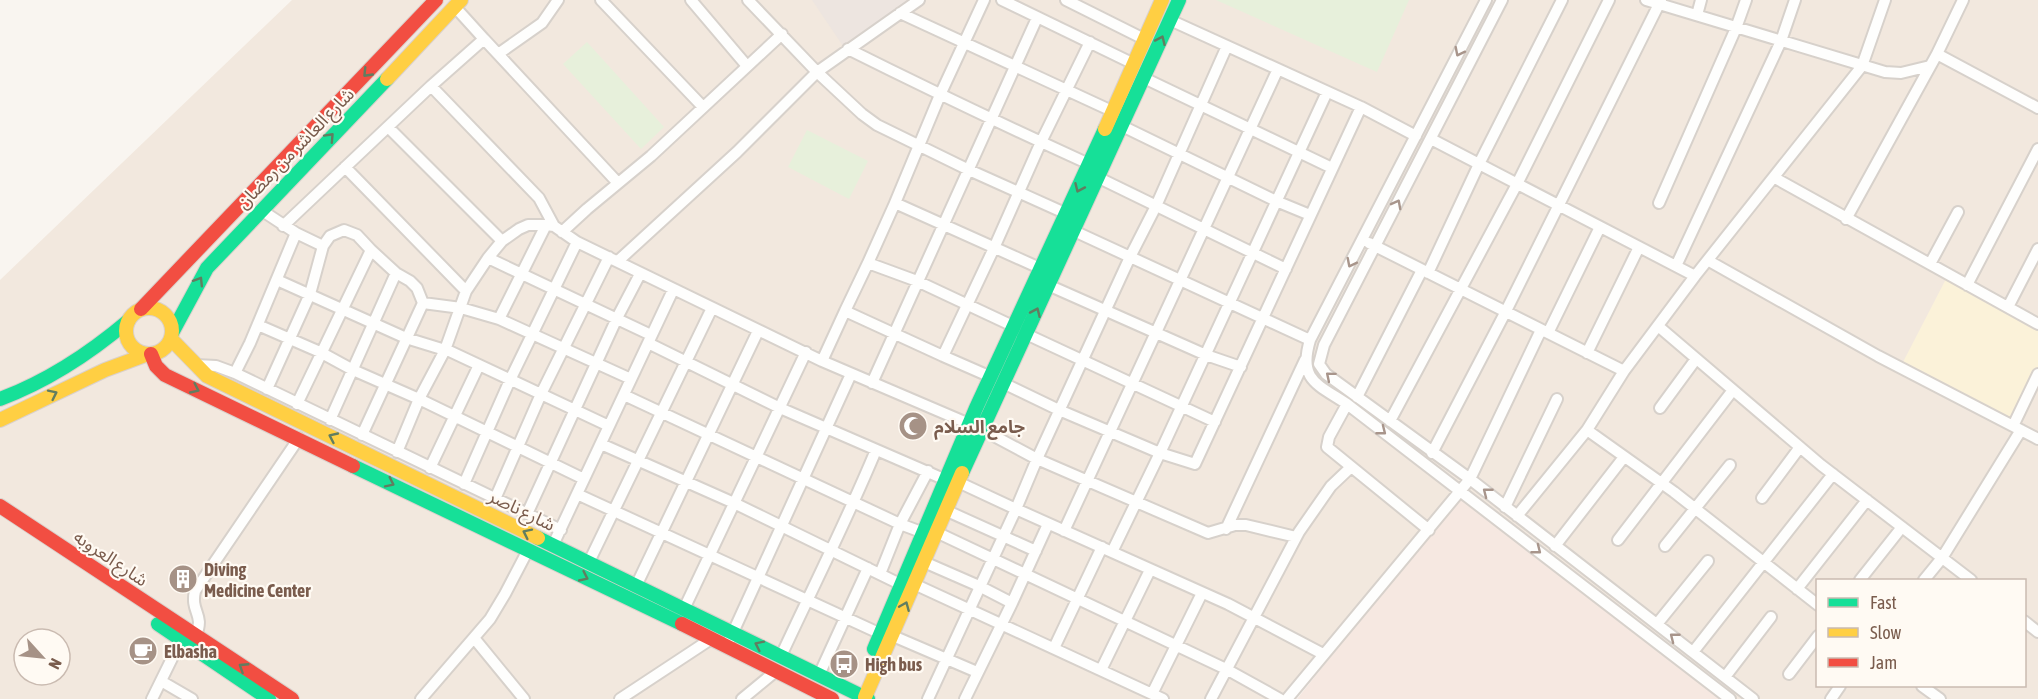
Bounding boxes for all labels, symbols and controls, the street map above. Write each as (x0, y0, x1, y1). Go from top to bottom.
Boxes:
one-way arrow (1153, 35, 1165, 46)
one-way arrow (1455, 46, 1466, 56)
one-way arrow (363, 67, 374, 77)
street label: شارع العاشر من رمضان (232, 83, 361, 216)
one-way arrow (323, 133, 334, 144)
one-way arrow (1074, 181, 1086, 192)
one-way arrow (1390, 200, 1401, 210)
one-way arrow (1347, 257, 1359, 268)
one-way arrow (192, 277, 203, 288)
one-way arrow (1028, 308, 1040, 319)
one-way arrow (1326, 372, 1337, 383)
one-way arrow (188, 382, 199, 394)
one-way arrow (46, 390, 57, 402)
mosque icon: جامع السلام (897, 410, 929, 442)
place label: جامع السلام (934, 416, 1025, 440)
one-way arrow (1375, 424, 1386, 435)
one-way arrow (329, 433, 340, 445)
one-way arrow (383, 476, 394, 487)
street label: شارع ناصر (483, 485, 559, 539)
one-way arrow (1482, 489, 1493, 500)
street label: شارع العروبه (68, 526, 152, 594)
one-way arrow (523, 528, 534, 540)
one-way arrow (1530, 542, 1541, 553)
place label: Diving Medicine Center (204, 559, 311, 601)
building icon: Diving Medicine Center (167, 563, 199, 595)
one-way arrow (578, 570, 589, 582)
legend (1816, 579, 2026, 687)
text: Fast (1870, 592, 1897, 613)
one-way arrow (898, 601, 910, 612)
text: Slow (1870, 622, 1901, 643)
north arrow (12, 627, 72, 687)
one-way arrow (1670, 634, 1681, 645)
cafe icon: Elbasha (127, 635, 159, 667)
place label: Elbasha (164, 641, 217, 662)
one-way arrow (755, 641, 766, 653)
bus stop icon: High bus (828, 648, 860, 680)
text: Jam (1870, 652, 1897, 673)
place label: High bus (865, 654, 923, 675)
text: N (45, 656, 66, 672)
one-way arrow (239, 663, 250, 674)

